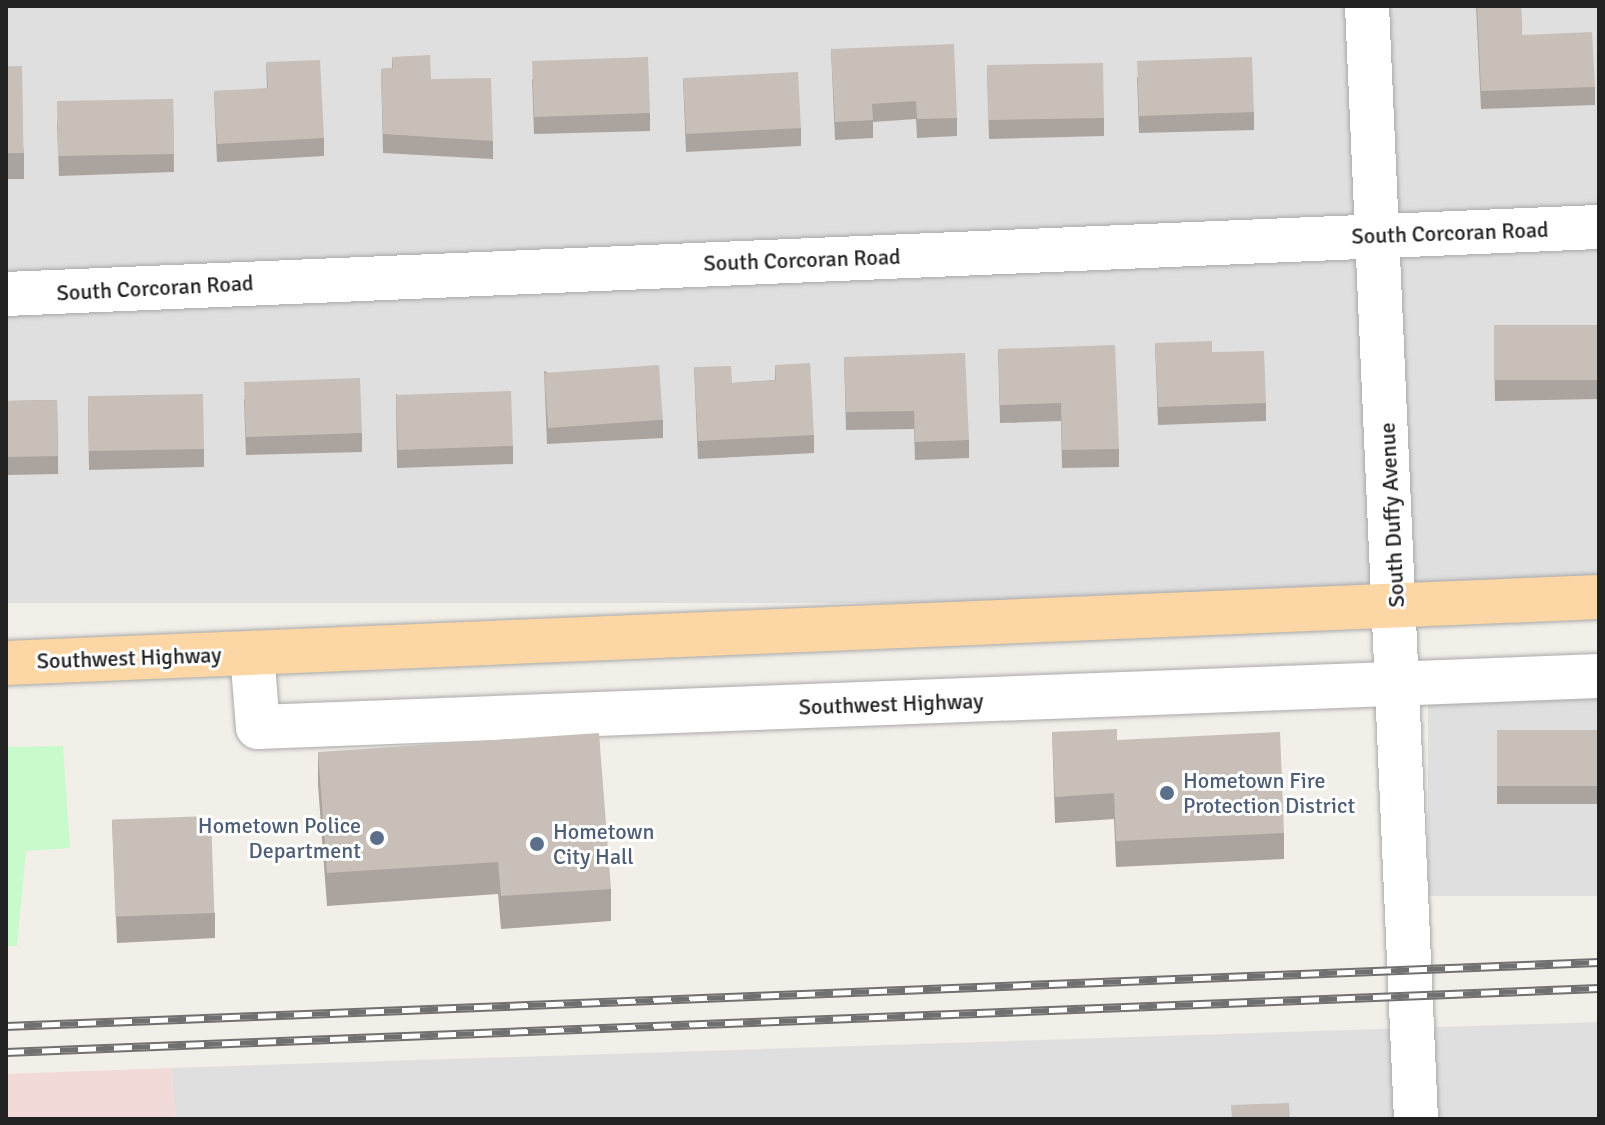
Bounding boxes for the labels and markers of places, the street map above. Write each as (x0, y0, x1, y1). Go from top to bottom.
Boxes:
place label: Hometown Fire Protection District (1183, 767, 1355, 818)
marker: Hometown Fire Protection District (1158, 784, 1176, 802)
place label: Hometown Police Department (198, 812, 361, 864)
place label: Hometown City Hall (553, 818, 654, 870)
marker: Hometown Police Department (368, 829, 386, 847)
marker: Hometown City Hall (528, 835, 546, 853)

